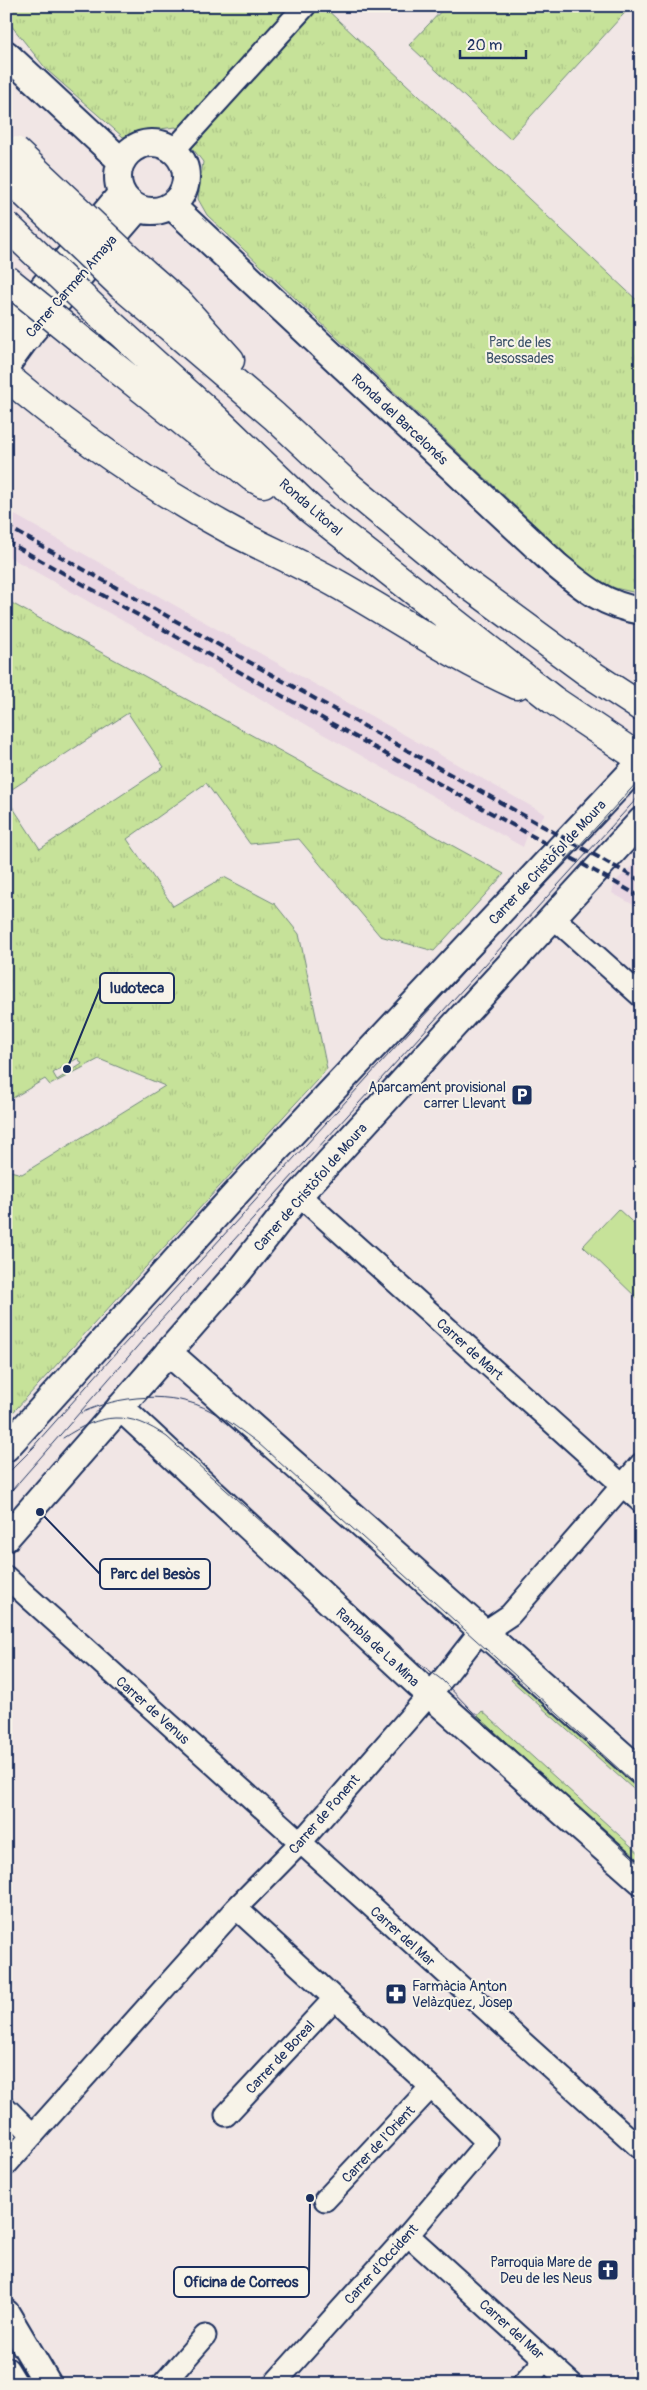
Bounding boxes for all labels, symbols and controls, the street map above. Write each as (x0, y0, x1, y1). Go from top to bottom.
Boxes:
scale bar (460, 28, 526, 60)
text: 20 m (467, 36, 502, 55)
street label: Carrer Carmen Amaya (22, 232, 121, 341)
park label: Parc de les Besossades (486, 334, 555, 367)
street label: Ronda del Barcelonés (348, 370, 452, 469)
street label: Ronda Litoral (276, 475, 346, 539)
street label: Carrer de Cristòfol de Moura (485, 796, 610, 928)
callout: ludoteca (100, 973, 174, 1003)
text: ludoteca (110, 979, 164, 998)
place label: Aparcament provisional carrer Llevant (368, 1079, 506, 1112)
parking icon: Aparcament provisional carrer Llevant (510, 1083, 534, 1107)
street label: Carrer de Cristòfol de Moura (250, 1120, 371, 1255)
street label: Carrer de Mart (433, 1315, 507, 1384)
callout: Parc del Besòs (100, 1559, 210, 1589)
text: Parc del Besòs (110, 1565, 200, 1584)
street label: Rambla de La Mina (332, 1604, 423, 1690)
street label: Carrer de Venus (112, 1673, 193, 1748)
street label: Carrer de Ponent (285, 1771, 364, 1858)
street label: Carrer del Mar (367, 1903, 439, 1970)
place label: Farmàcia Anton Velàzquez, Josep (412, 1978, 513, 2011)
pharmacy icon: Farmàcia Anton Velàzquez, Josep (384, 1982, 408, 2006)
street label: Carrer de Boreal (242, 2017, 319, 2097)
street label: Carrer de l'Orient (338, 2102, 419, 2186)
street label: Carrer d'Occident (341, 2220, 422, 2308)
place label: Parroquia Mare de Deu de les Neus (490, 2254, 593, 2287)
church icon: Parroquia Mare de Deu de les Neus (596, 2258, 620, 2282)
callout: Oficina de Correos (174, 2267, 309, 2297)
text: Oficina de Correos (183, 2273, 299, 2292)
street label: Carrer del Mar (476, 2296, 548, 2363)

